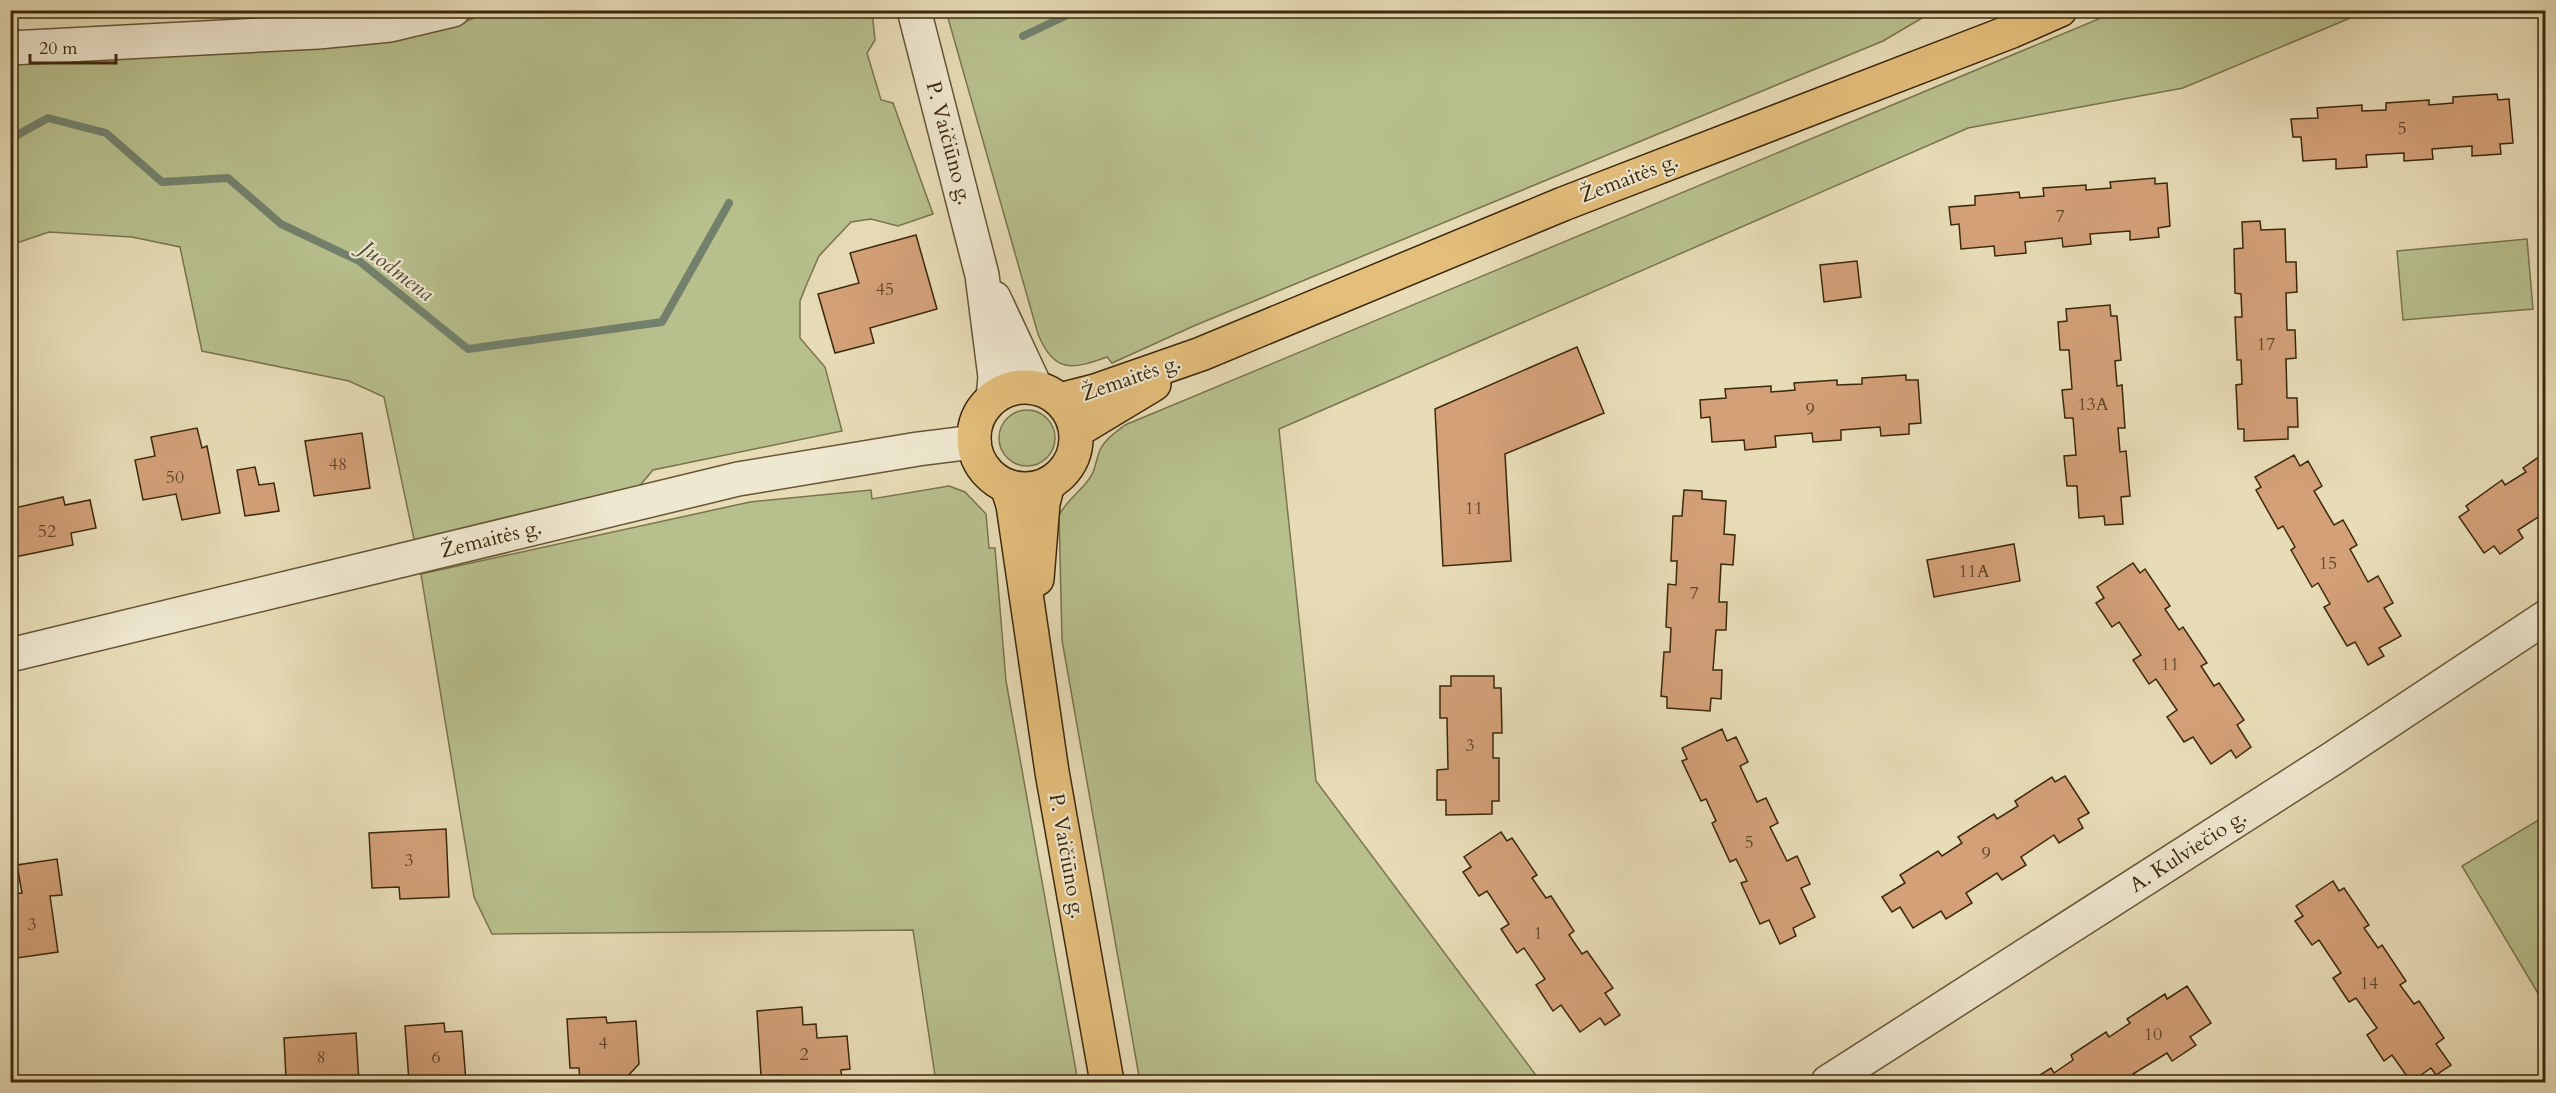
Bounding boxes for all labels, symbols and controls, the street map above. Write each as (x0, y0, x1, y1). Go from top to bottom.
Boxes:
scale bar (30, 27, 116, 65)
text: 20 m (39, 36, 78, 61)
street label: P. Vaičiūno g. (919, 78, 979, 208)
house number: 5 (2397, 116, 2407, 141)
street label: Žemaitės g. (1575, 145, 1682, 210)
house number: 7 (2055, 204, 2065, 229)
water label: Juodmena (350, 230, 440, 309)
house number: 45 (876, 277, 894, 302)
house number: 17 (2257, 332, 2275, 357)
street label: Žemaitės g. (1077, 347, 1184, 408)
house number: 13A (2077, 392, 2109, 417)
house number: 9 (1805, 397, 1815, 422)
house number: 48 (329, 452, 347, 477)
house number: 50 (166, 465, 184, 490)
house number: 11 (1465, 496, 1483, 521)
street label: Žemaitės g. (437, 511, 545, 566)
house number: 52 (38, 519, 56, 544)
house number: 15 (2319, 551, 2337, 576)
house number: 11A (1958, 559, 1990, 584)
house number: 7 (1689, 581, 1699, 606)
house number: 11 (2161, 652, 2179, 677)
house number: 3 (1465, 733, 1475, 758)
street label: P. Vaičiūno g. (1042, 791, 1092, 921)
street label: A. Kulviečio g. (2124, 802, 2252, 900)
house number: 5 (1744, 830, 1754, 855)
house number: 9 (1981, 841, 1991, 866)
house number: 3 (404, 848, 414, 873)
house number: 3 (27, 912, 37, 937)
house number: 1 (1533, 921, 1543, 946)
house number: 14 (2360, 971, 2378, 996)
house number: 10 (2144, 1022, 2162, 1047)
house number: 4 (598, 1031, 608, 1056)
house number: 2 (799, 1042, 809, 1067)
house number: 8 (316, 1045, 326, 1070)
house number: 6 (431, 1045, 441, 1070)

